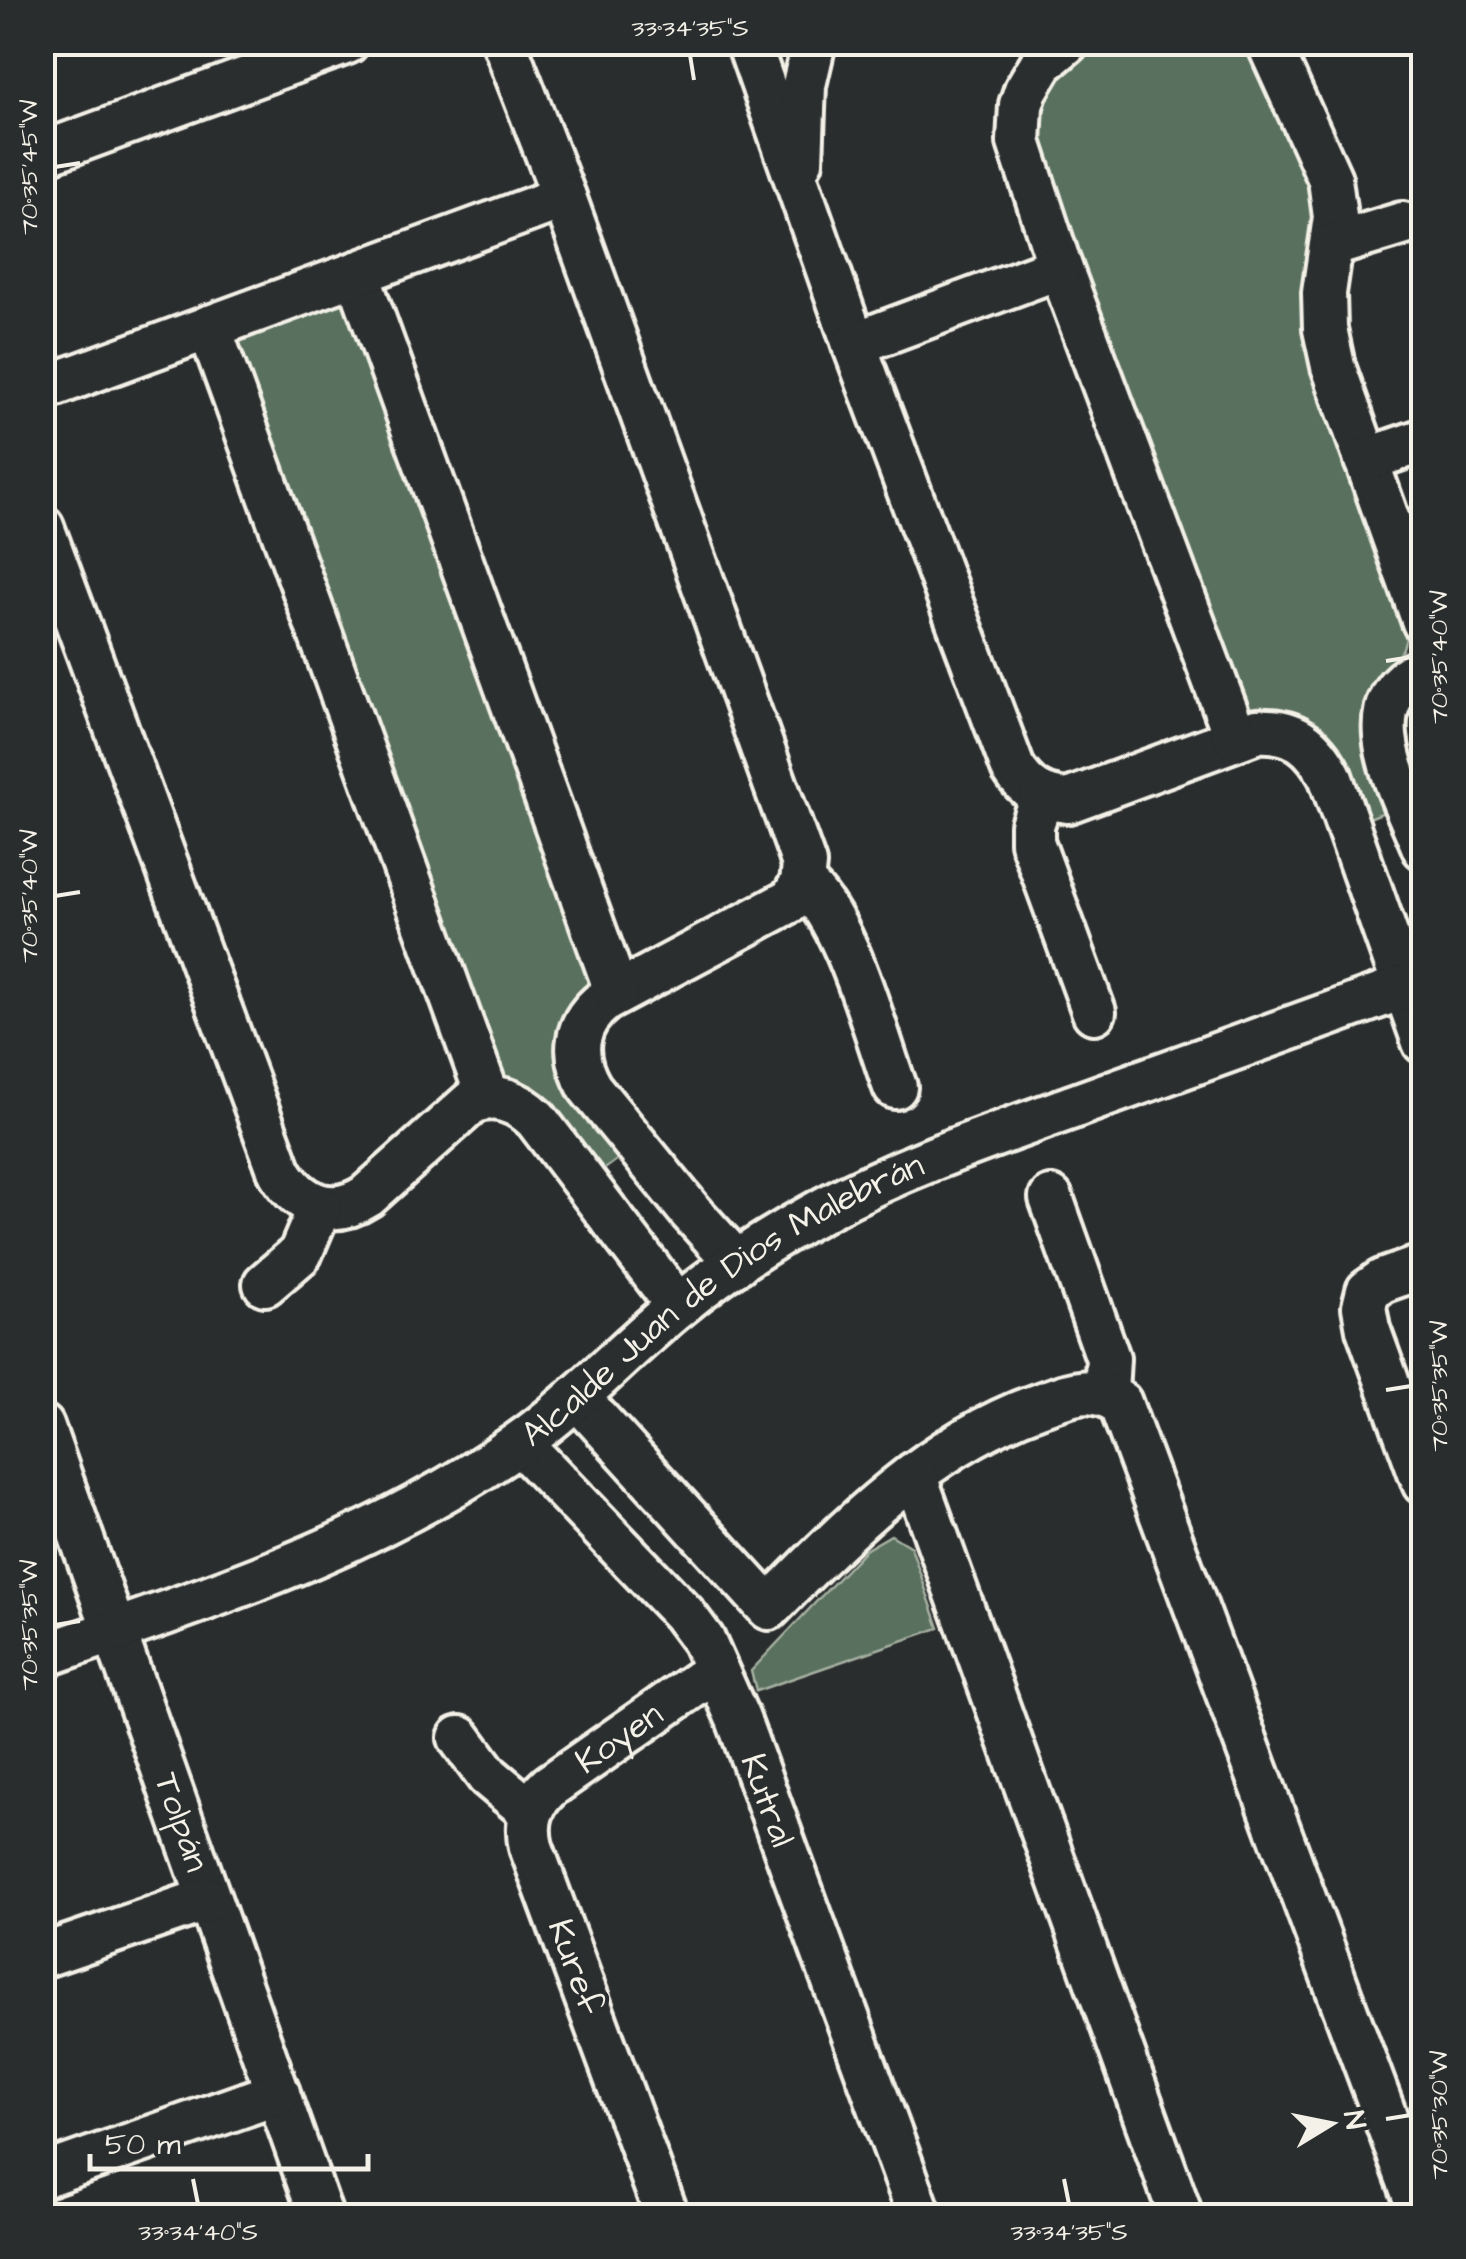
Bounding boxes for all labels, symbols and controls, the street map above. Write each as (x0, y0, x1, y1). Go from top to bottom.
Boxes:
text: 33°34'35"S (631, 11, 749, 46)
text: 70°35'45"W (12, 99, 47, 235)
text: 70°35'40"W (1422, 590, 1457, 724)
text: 70°35'40"W (12, 829, 47, 963)
street label: Alcalde Juan de Dios Malebrán (511, 1141, 931, 1458)
text: 70°35'35"W (1422, 1320, 1457, 1451)
text: 70°35'35"W (12, 1559, 47, 1690)
street label: Koyen (565, 1690, 673, 1786)
street label: Kutral (728, 1747, 807, 1854)
street label: Tolpán (142, 1766, 222, 1878)
street label: Kuref (535, 1913, 615, 2022)
text: 70°35'30"W (1422, 2050, 1457, 2180)
north arrow (1281, 2074, 1381, 2174)
text: N (1333, 2108, 1375, 2132)
scale bar (90, 2109, 368, 2171)
text: 50 m (105, 2124, 181, 2166)
text: 33°34'40"S (138, 2215, 258, 2250)
text: 33°34'35"S (1010, 2215, 1128, 2250)

